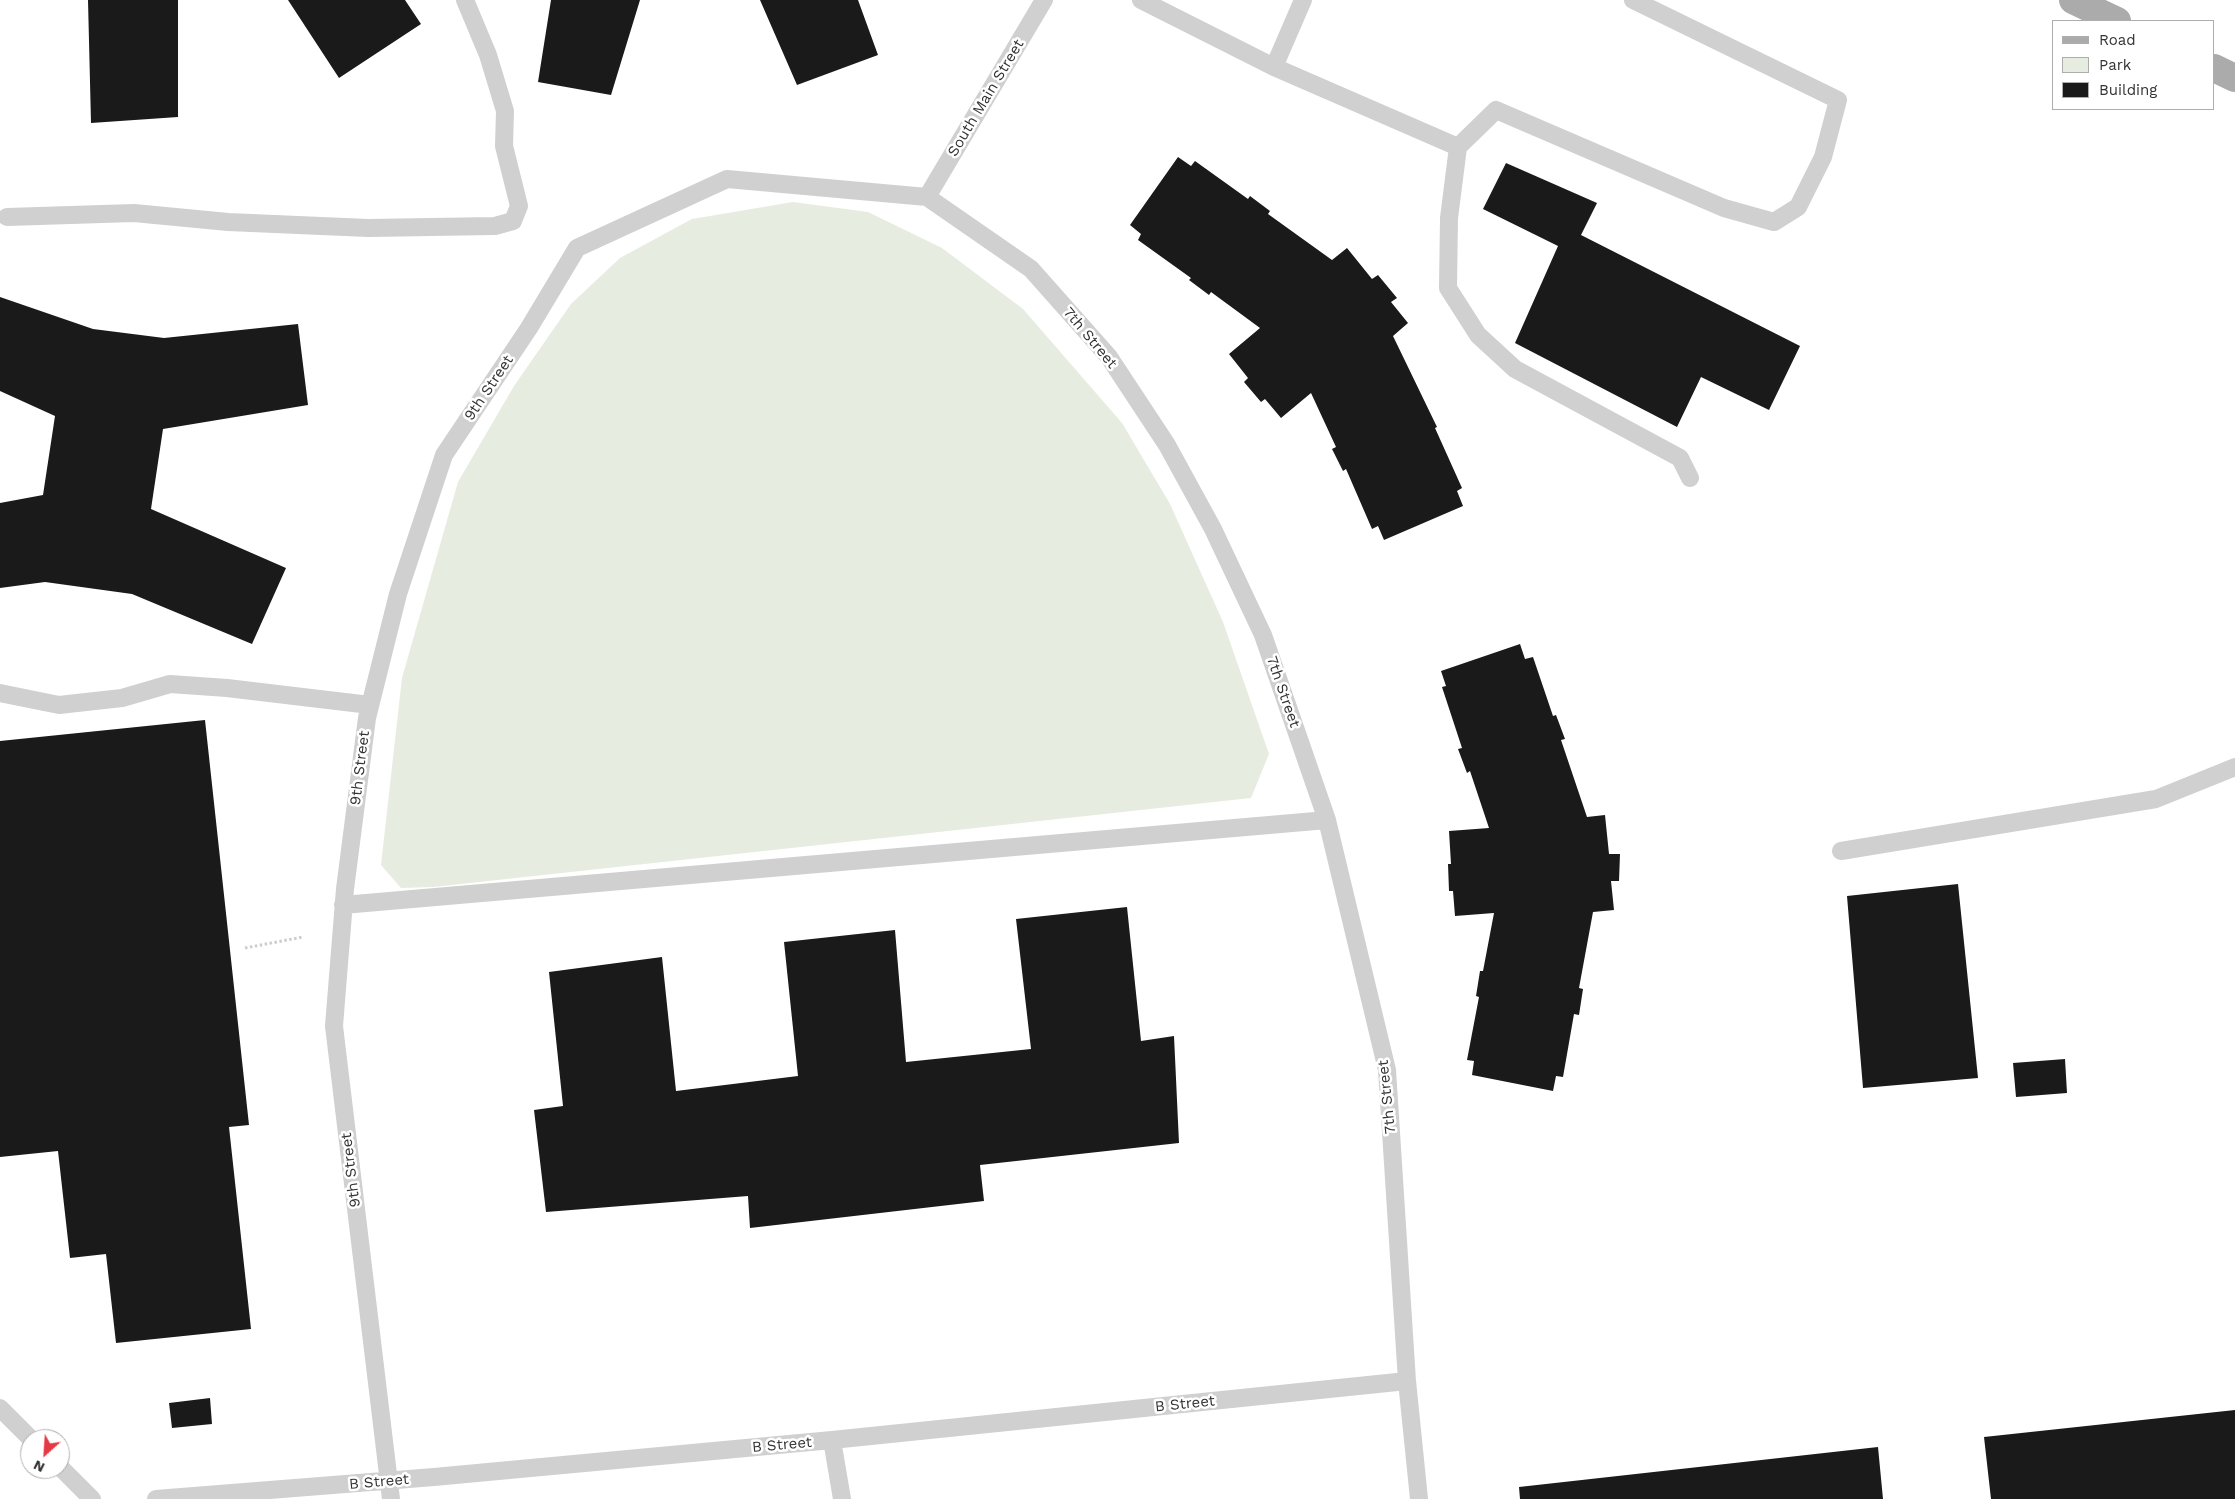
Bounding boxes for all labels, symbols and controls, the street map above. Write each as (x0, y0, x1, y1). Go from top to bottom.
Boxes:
legend (2052, 20, 2215, 110)
text: Road (2099, 31, 2136, 49)
street label: South Main Street (944, 36, 1028, 160)
text: Park (2099, 56, 2131, 74)
text: Building (2099, 81, 2157, 99)
street label: 7th Street (1059, 304, 1121, 372)
street label: 9th Street (461, 352, 517, 424)
street label: 7th Street (1262, 654, 1304, 730)
street label: 9th Street (346, 730, 374, 806)
street label: 7th Street (1374, 1059, 1400, 1135)
street label: 9th Street (337, 1132, 365, 1208)
street label: B Street (1154, 1392, 1216, 1416)
north arrow (20, 1429, 70, 1479)
street label: B Street (751, 1433, 813, 1457)
text: N (31, 1457, 47, 1476)
street label: B Street (348, 1470, 410, 1494)

